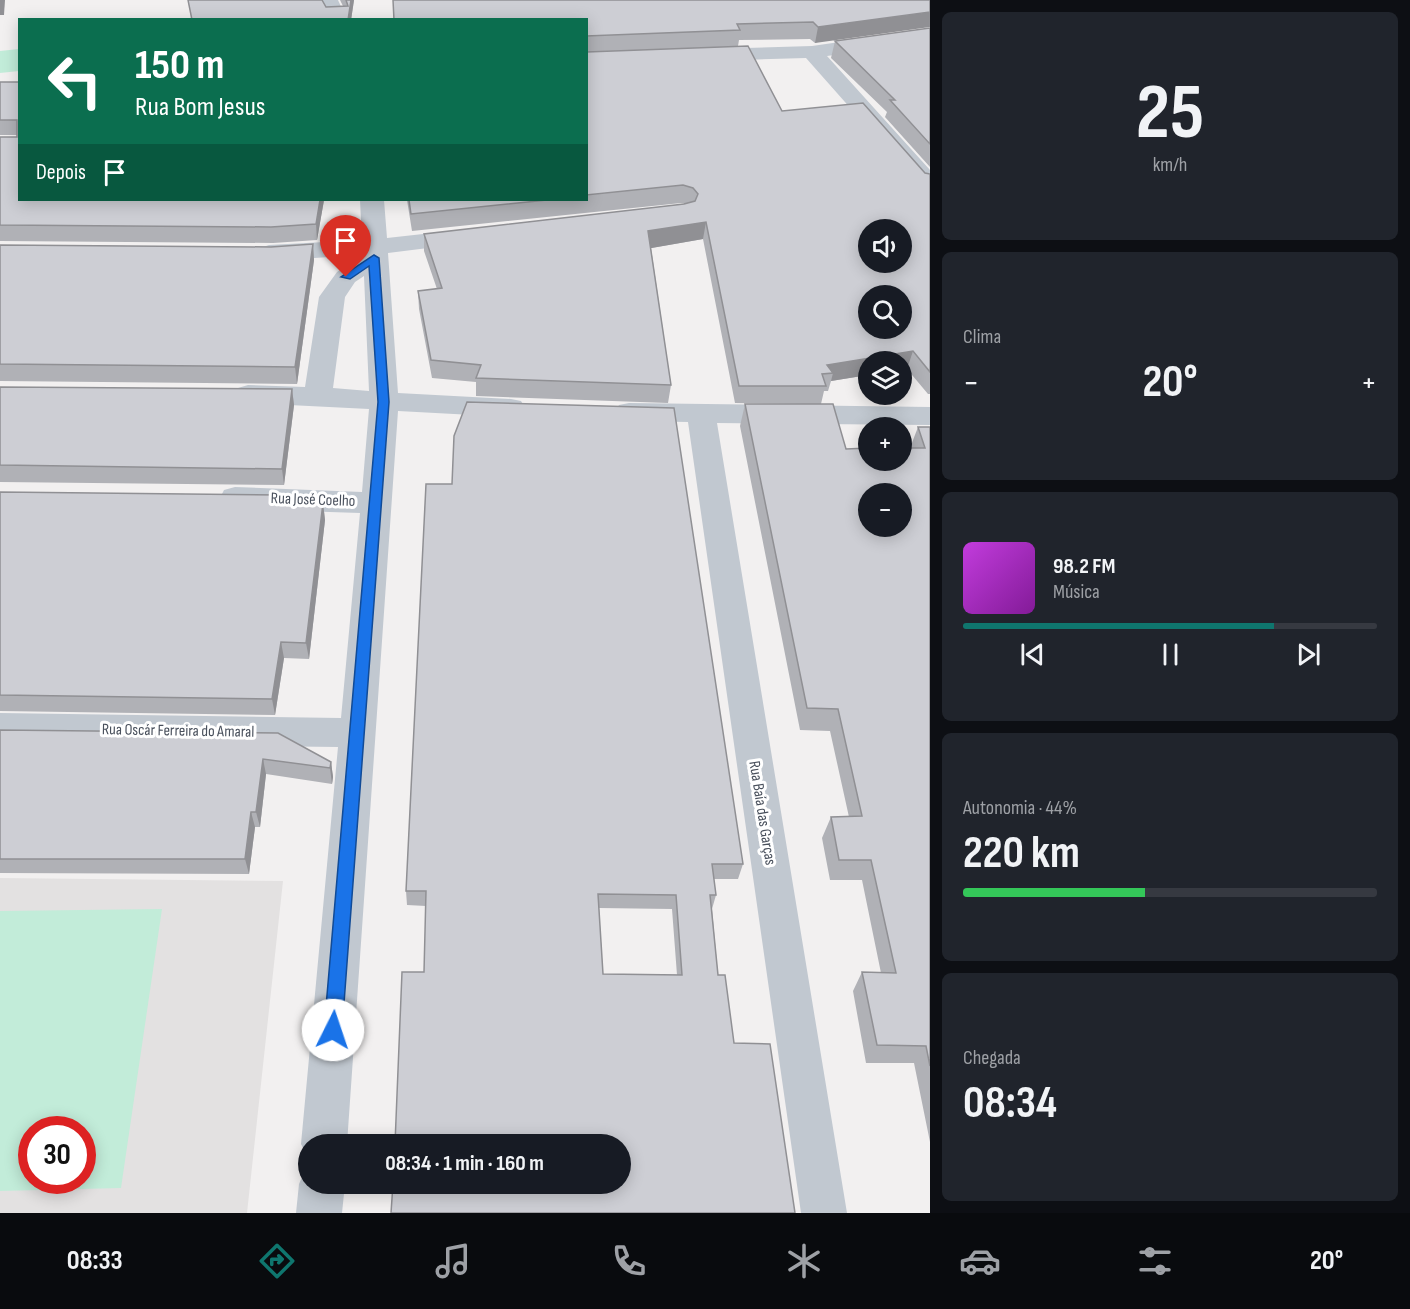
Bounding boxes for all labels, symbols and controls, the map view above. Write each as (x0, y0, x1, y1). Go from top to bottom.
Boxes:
text: 150 m (135, 40, 224, 91)
icon: left (36, 42, 114, 120)
text: 25 (1136, 67, 1204, 160)
text: Rua Bom Jesus (135, 91, 265, 123)
text: km/h (1153, 153, 1187, 177)
icon: arrive (98, 156, 131, 189)
text: Depois (36, 159, 86, 186)
pin (320, 215, 371, 277)
map controls (858, 219, 912, 537)
button: sound (858, 219, 912, 273)
icon: arrive (329, 224, 362, 257)
button: search (858, 285, 912, 339)
text: Clima (963, 325, 1001, 349)
button: layers (858, 351, 912, 405)
text: 20° (1142, 355, 1198, 410)
text: − (963, 363, 979, 403)
text: + (1361, 363, 1377, 403)
button: + (858, 417, 912, 471)
button: − (858, 483, 912, 537)
street label: Rua José Coelho (270, 489, 356, 511)
text: 98.2 FM (1053, 553, 1115, 580)
text: Música (1053, 580, 1100, 604)
icon: previous (1016, 638, 1049, 671)
icon: pause (1154, 638, 1187, 671)
icon: next (1292, 638, 1325, 671)
street label: Rua Oscár Ferreira do Amaral (102, 720, 254, 742)
street label: Rua Baía das Garças (744, 759, 780, 867)
text: Autonomia · 44% (963, 796, 1077, 820)
text: 220 km (963, 826, 1080, 881)
position arrow (301, 998, 365, 1062)
text: Chegada (963, 1046, 1021, 1070)
text: 08:34 (963, 1076, 1057, 1131)
speed limit sign: 30 (18, 1116, 96, 1194)
text: 08:34 · 1 min · 160 m (385, 1150, 544, 1177)
icon: directions (256, 1240, 298, 1282)
icon: music (432, 1240, 474, 1282)
icon: phone (608, 1240, 650, 1282)
icon: climate (783, 1240, 825, 1282)
icon: car (959, 1240, 1001, 1282)
icon: filters (1134, 1240, 1176, 1282)
text: 08:33 (67, 1245, 123, 1277)
text: 20° (1310, 1245, 1343, 1277)

